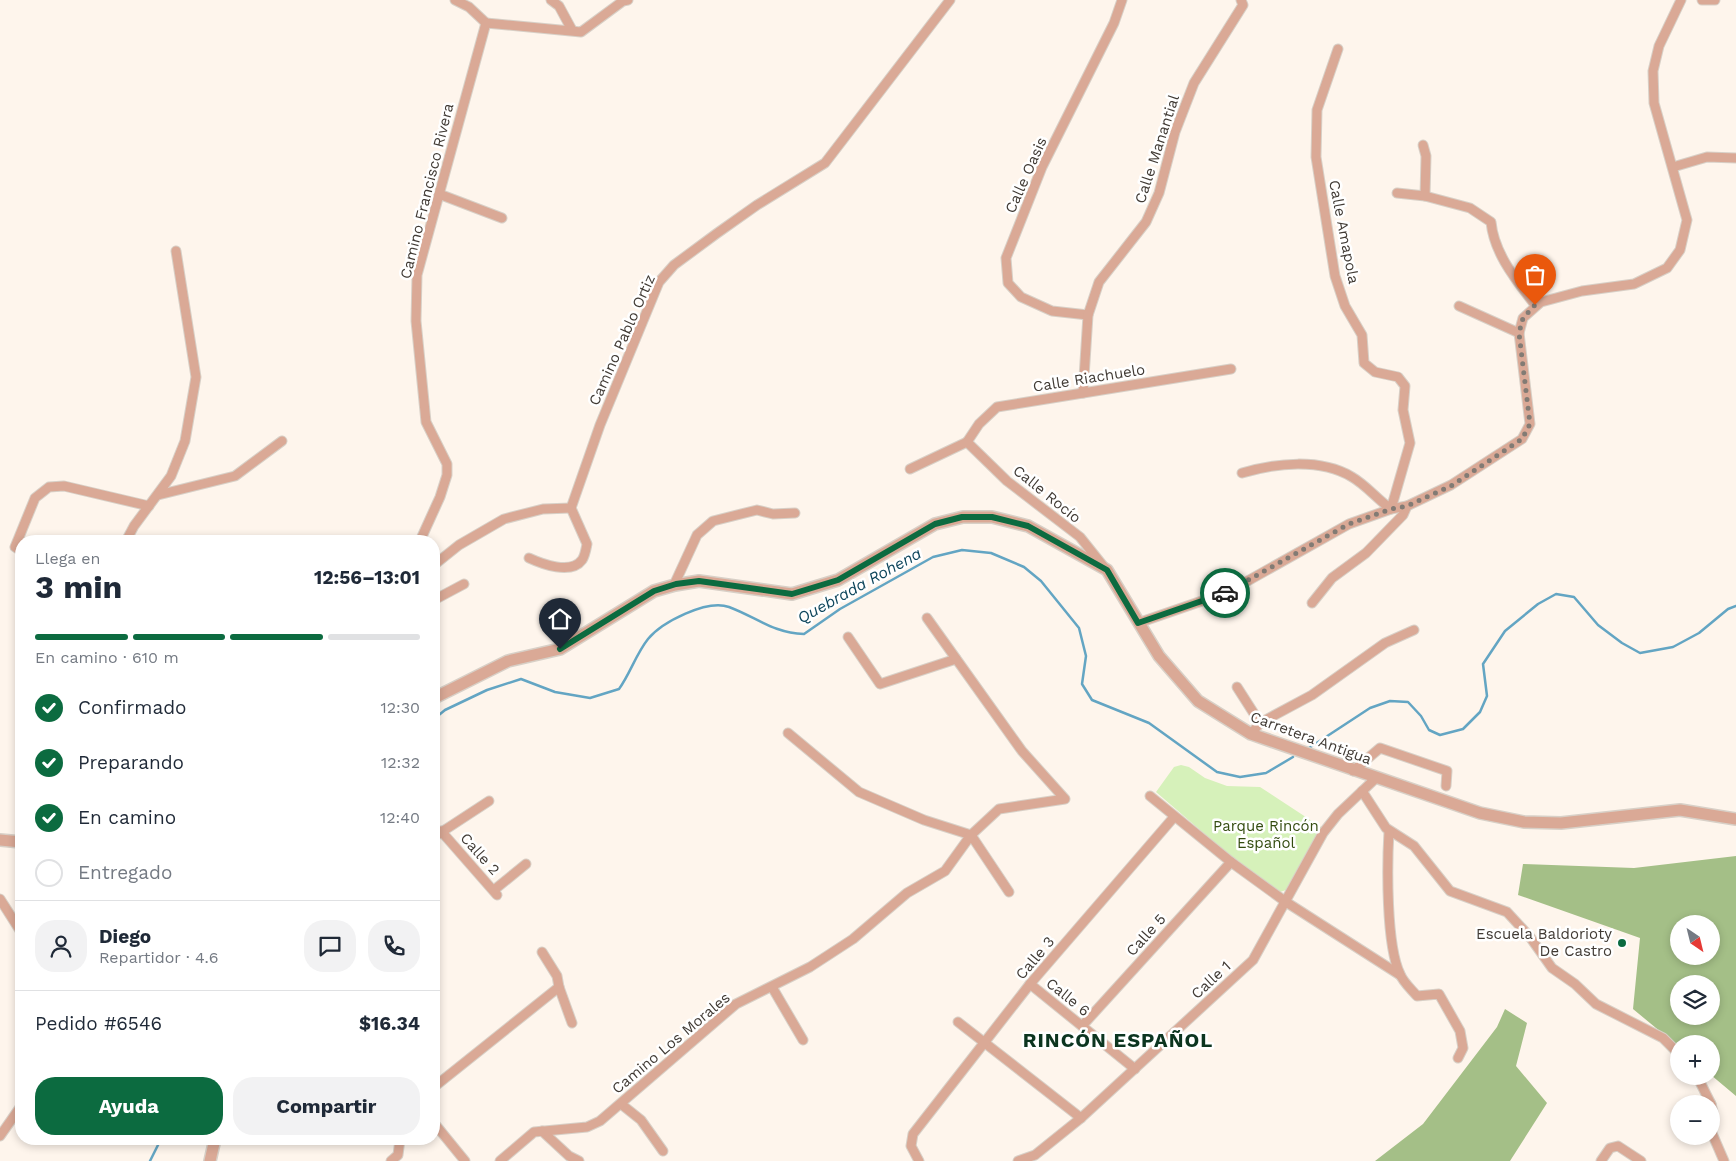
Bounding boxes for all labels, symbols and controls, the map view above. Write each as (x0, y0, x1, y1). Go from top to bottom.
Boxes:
street label: Calle Manantial (1131, 92, 1183, 206)
street label: Camino Francisco Rivera (396, 101, 458, 281)
street label: Calle Oasis (1001, 134, 1051, 216)
street label: Calle Amapola (1325, 179, 1363, 286)
pin (1514, 254, 1556, 305)
icon: bag (1521, 261, 1549, 289)
street label: Camino Pablo Ortiz (585, 272, 659, 408)
street label: Calle Riachuelo (1032, 360, 1146, 396)
street label: Calle Rocío (1010, 461, 1084, 527)
water label: Quebrada Rohena (794, 543, 925, 627)
text: Llega en (35, 549, 101, 568)
text: 12:56–13:01 (314, 566, 420, 589)
text: 3 min (35, 568, 122, 606)
courier (1200, 568, 1250, 618)
icon: car (1211, 579, 1239, 607)
pin (539, 598, 581, 649)
icon: home (546, 605, 574, 633)
text: En camino · 610 m (35, 648, 179, 667)
icon: check (35, 694, 63, 722)
text: Confirmado (78, 696, 187, 719)
text: 12:30 (380, 698, 420, 717)
street label: Carretera Antigua (1248, 708, 1375, 768)
icon: check (35, 749, 63, 777)
text: Preparando (78, 751, 184, 774)
text: 12:32 (381, 753, 420, 772)
icon: check (35, 804, 63, 832)
text: En camino (78, 806, 176, 829)
text: 12:40 (380, 808, 420, 827)
park label: Parque Rincón Español (1213, 817, 1319, 852)
street label: Calle 2 (456, 829, 504, 879)
text: Entregado (78, 861, 172, 884)
street label: Calle 5 (1122, 910, 1170, 960)
north arrow (1670, 915, 1720, 965)
map controls (1670, 915, 1720, 1145)
button: person (35, 920, 87, 972)
button: chat (304, 920, 356, 972)
button: phone (368, 920, 420, 972)
text: Diego (99, 925, 151, 948)
place label: Escuela Baldorioty De Castro (1476, 925, 1612, 960)
street label: Calle 3 (1012, 933, 1058, 983)
marker: Escuela Baldorioty De Castro (1616, 937, 1628, 949)
text: Repartidor · 4.6 (99, 948, 218, 967)
street label: Calle 1 (1188, 957, 1234, 1003)
street label: Calle 6 (1043, 974, 1093, 1020)
button: layers (1670, 975, 1720, 1025)
street label: Camino Los Morales (608, 988, 734, 1098)
text: Pedido #6546 (35, 1012, 162, 1035)
text: $16.34 (359, 1012, 420, 1035)
district label: RINCÓN ESPAÑOL (1023, 1028, 1213, 1052)
button: + (1670, 1035, 1720, 1085)
button: Ayuda (35, 1077, 223, 1135)
button: Compartir (233, 1077, 420, 1135)
button: − (1670, 1095, 1720, 1145)

